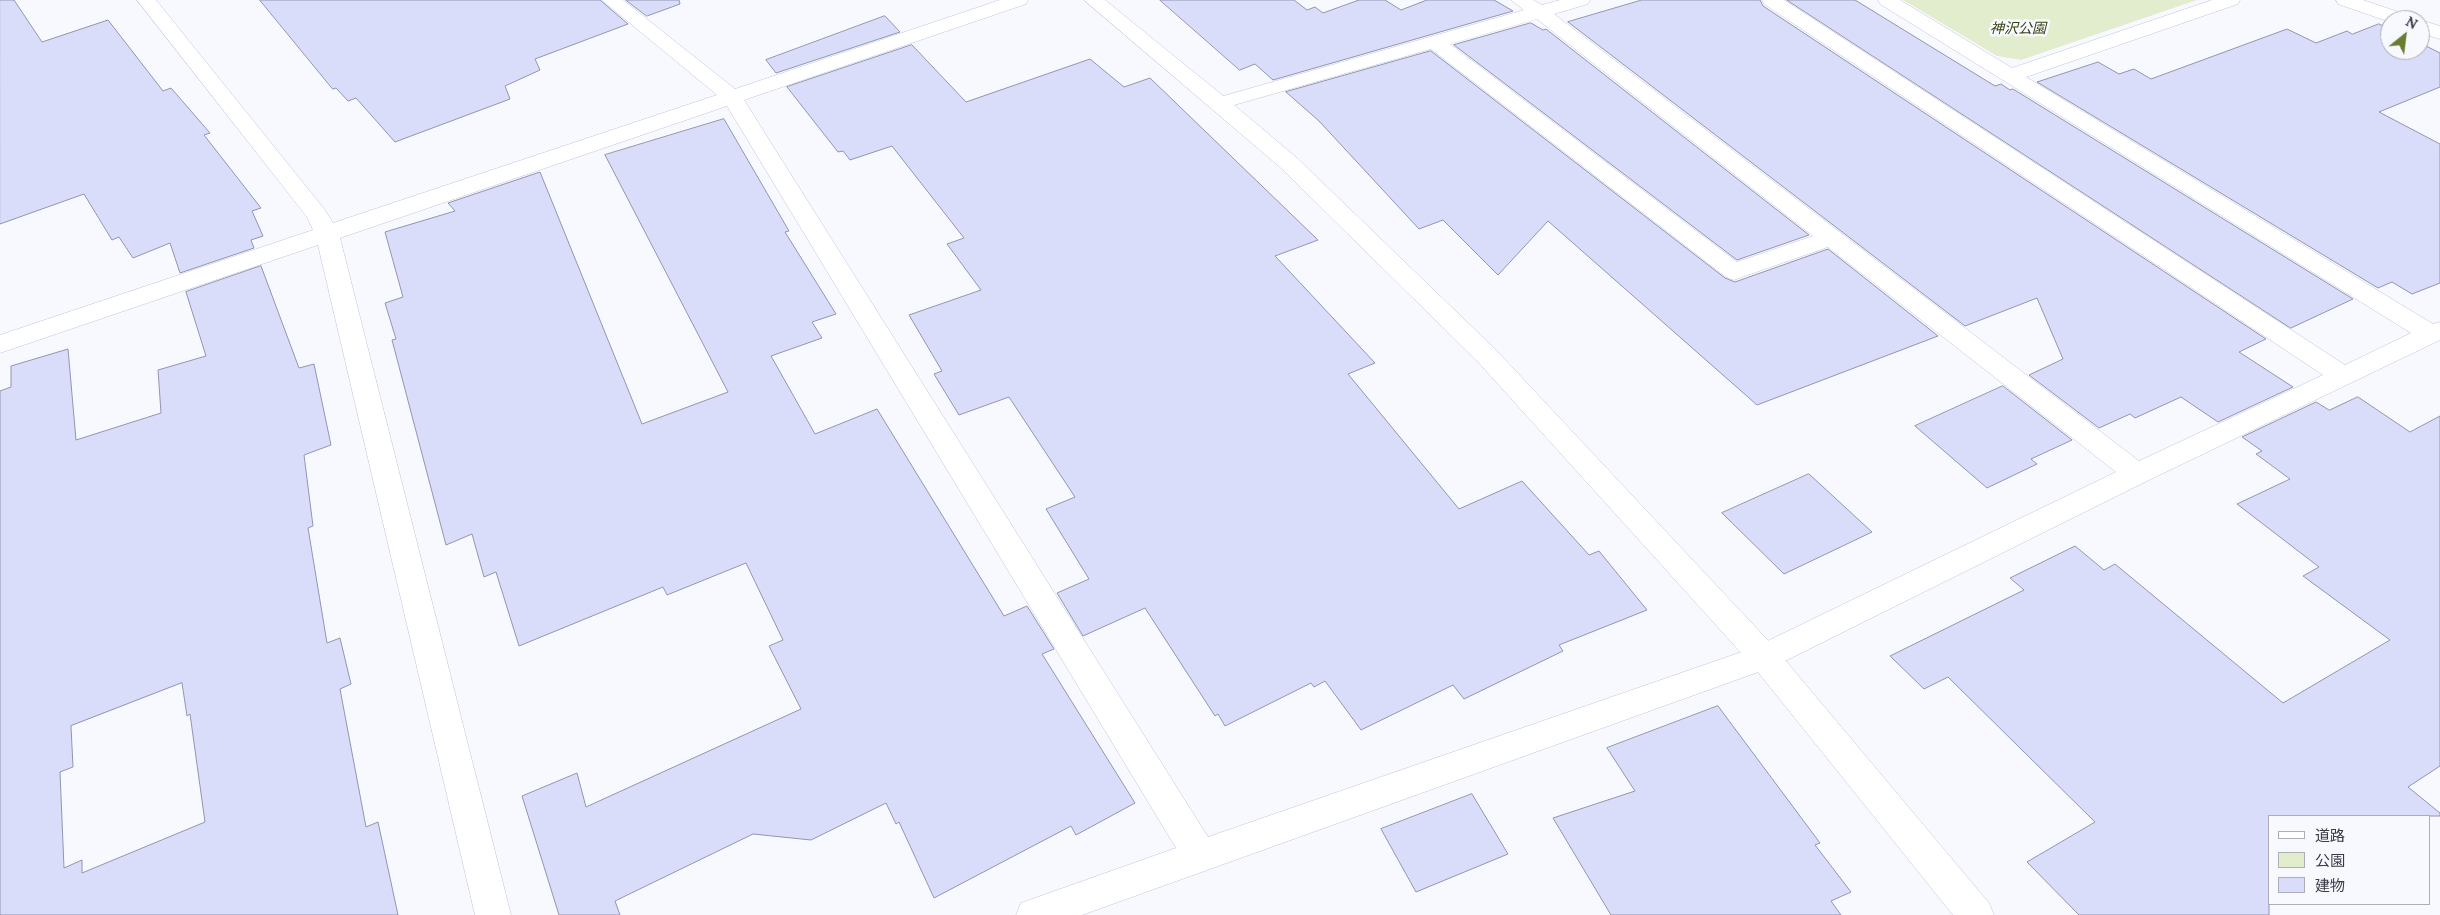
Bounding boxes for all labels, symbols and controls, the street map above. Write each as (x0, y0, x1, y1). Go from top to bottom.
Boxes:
north arrow (2380, 10, 2430, 60)
text: N (2403, 12, 2421, 33)
park label: 神沢公園 (1990, 21, 2046, 37)
legend (2268, 815, 2430, 905)
text: 道路 (2315, 826, 2345, 845)
text: 公園 (2315, 851, 2345, 870)
text: 建物 (2315, 876, 2345, 895)

